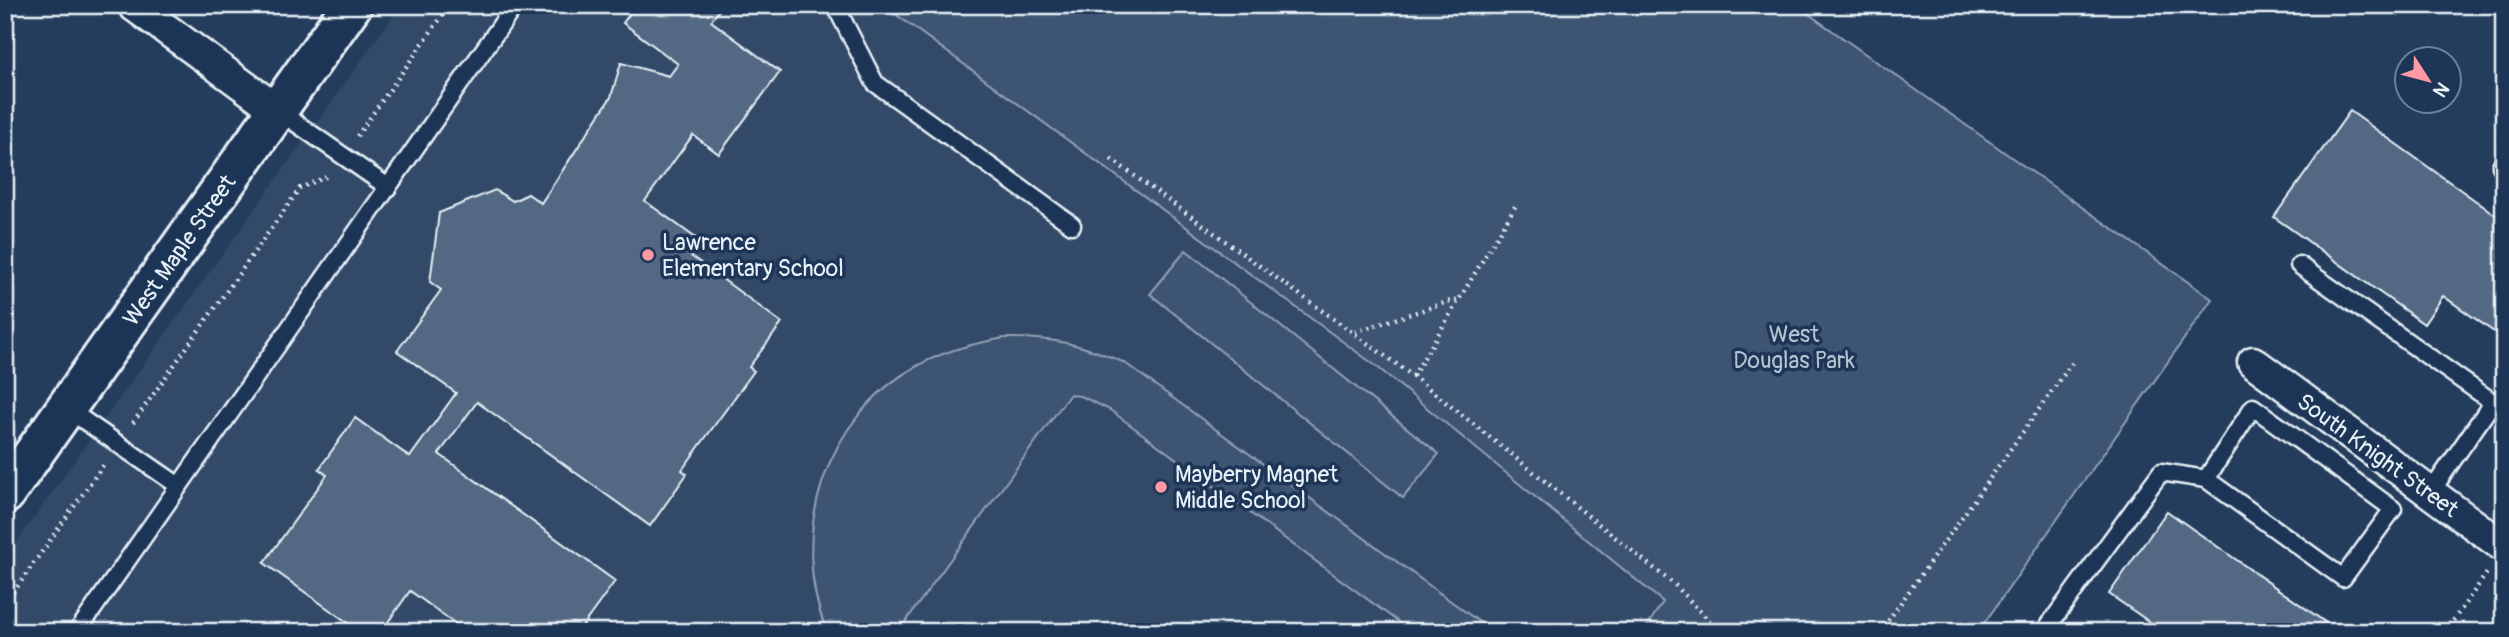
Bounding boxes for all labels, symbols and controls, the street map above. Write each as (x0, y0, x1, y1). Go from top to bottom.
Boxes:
north arrow (2394, 46, 2464, 116)
text: N (2427, 77, 2454, 102)
street label: West Maple Street (117, 169, 243, 331)
place label: Lawrence Elementary School (662, 228, 844, 283)
marker: Lawrence Elementary School (640, 247, 656, 263)
park label: West Douglas Park (1733, 320, 1855, 375)
street label: South Knight Street (2291, 387, 2465, 524)
place label: Mayberry Magnet Middle School (1175, 460, 1339, 515)
marker: Mayberry Magnet Middle School (1153, 479, 1169, 495)

